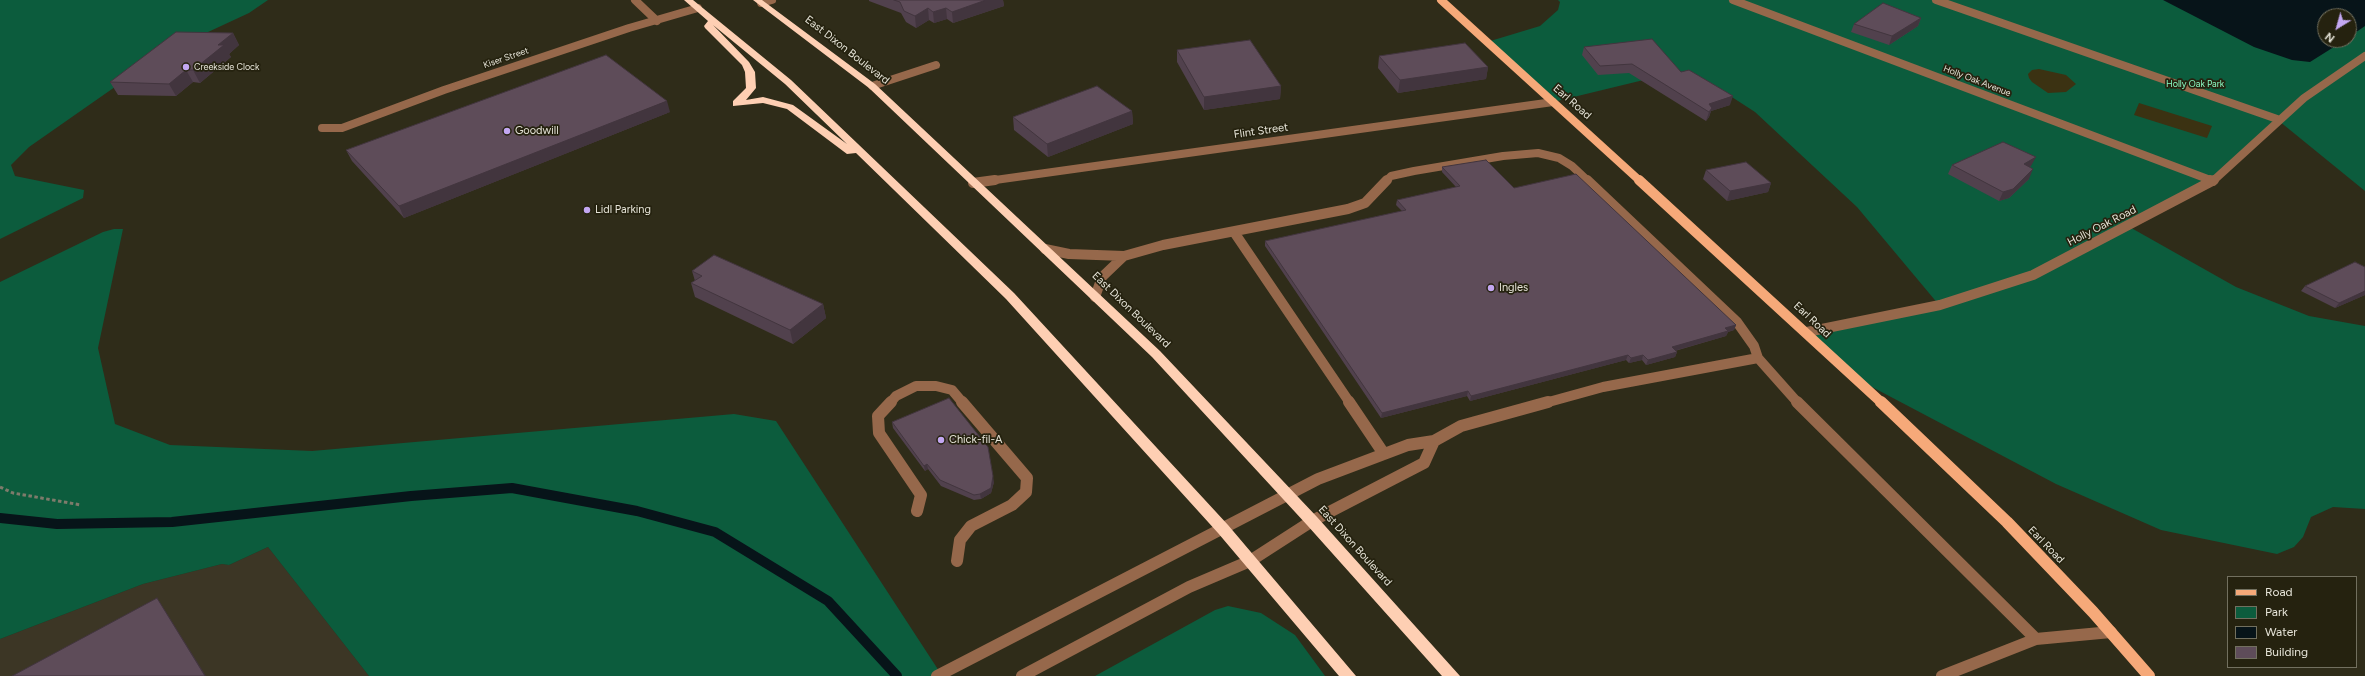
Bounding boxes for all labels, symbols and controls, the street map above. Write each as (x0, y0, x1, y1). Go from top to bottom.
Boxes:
north arrow (2317, 8, 2357, 48)
street label: East Dixon Boulevard (802, 13, 892, 87)
text: N (2323, 29, 2337, 45)
street label: Kiser Street (482, 45, 530, 71)
marker: Creekside Clock (181, 62, 191, 72)
place label: Creekside Clock (194, 62, 259, 72)
street label: Holly Oak Avenue (1942, 63, 2012, 99)
park label: Holly Oak Park (2166, 79, 2224, 89)
street label: Earl Road (1550, 82, 1594, 122)
street label: Flint Street (1233, 121, 1289, 141)
place label: Goodwill (515, 124, 559, 138)
marker: Goodwill (502, 126, 512, 136)
place label: Lidl Parking (595, 203, 651, 217)
street label: Holly Oak Road (2065, 203, 2139, 249)
marker: Lidl Parking (582, 205, 592, 215)
street label: East Dixon Boulevard (1089, 269, 1173, 351)
place label: Ingles (1499, 281, 1528, 295)
marker: Ingles (1486, 283, 1496, 293)
street label: Earl Road (1791, 299, 1833, 341)
place label: Chick-fil-A (949, 433, 1003, 447)
marker: Chick-fil-A (936, 435, 946, 445)
street label: East Dixon Boulevard (1315, 503, 1395, 589)
street label: Earl Road (2025, 524, 2067, 566)
legend (2227, 576, 2357, 668)
text: Road (2265, 585, 2293, 599)
text: Park (2265, 605, 2288, 619)
text: Water (2265, 625, 2297, 639)
text: Building (2265, 645, 2308, 659)

